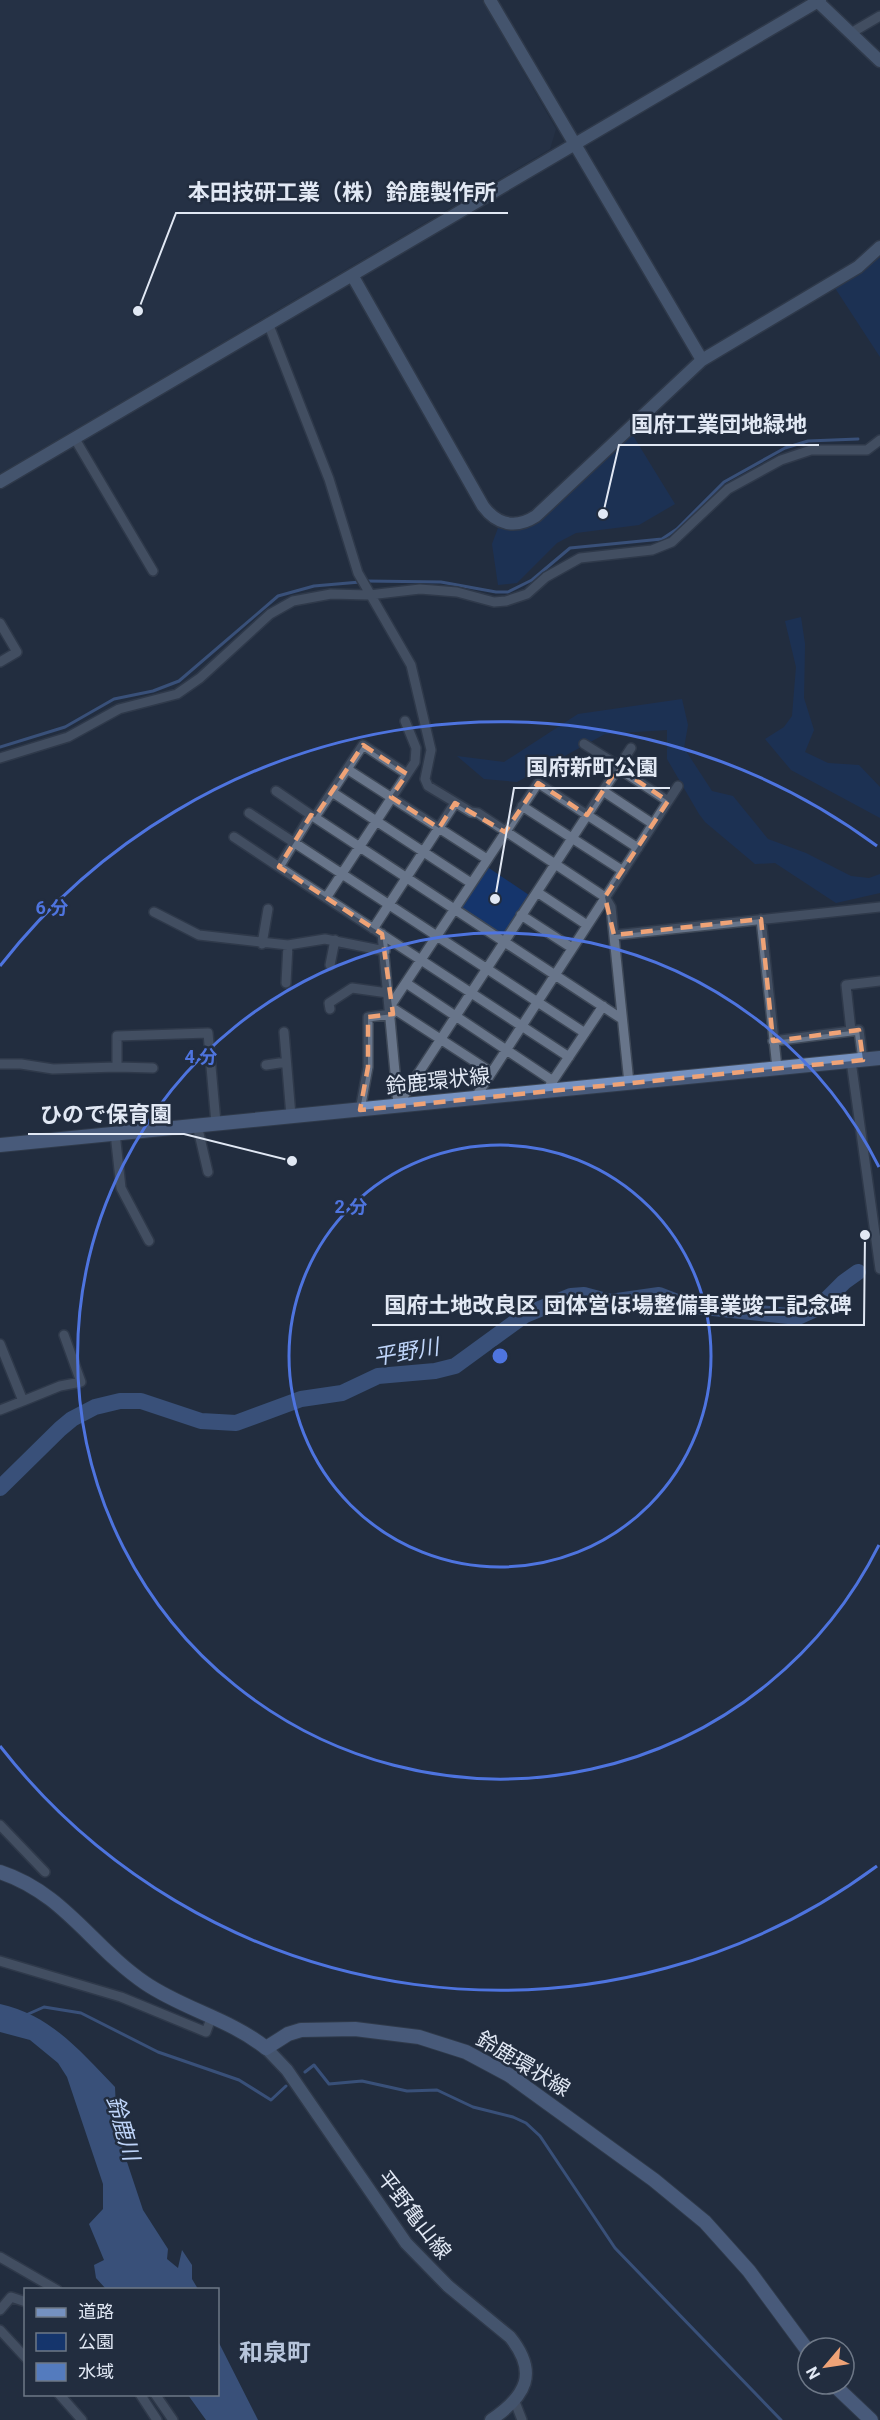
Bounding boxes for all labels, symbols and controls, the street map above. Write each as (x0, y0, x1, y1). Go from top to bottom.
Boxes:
callout: 本田技研工業（株）鈴鹿製作所 (176, 173, 508, 213)
text: 本田技研工業（株）鈴鹿製作所 (188, 180, 496, 205)
callout: 国府工業団地緑地 (619, 405, 819, 445)
text: 国府工業団地緑地 (631, 412, 807, 437)
callout: 国府新町公園 (514, 748, 670, 788)
text: 国府新町公園 (526, 755, 658, 780)
text: 6 分 (36, 897, 68, 918)
text: 4 分 (185, 1046, 217, 1067)
street label: 鈴鹿環状線 (385, 1064, 491, 1098)
callout: ひので保育園 (28, 1094, 184, 1134)
text: ひので保育園 (40, 1102, 172, 1127)
text: 2 分 (335, 1196, 367, 1217)
callout: 国府土地改良区 団体営ほ場整備事業竣工記念碑 (372, 1285, 864, 1325)
text: 国府土地改良区 団体営ほ場整備事業竣工記念碑 (384, 1293, 852, 1318)
water label: 平野川 (371, 1334, 443, 1370)
centre of rings (490, 1346, 510, 1366)
street label: 鈴鹿環状線 (472, 2027, 574, 2101)
water label: 鈴鹿川 (102, 2093, 145, 2165)
street label: 平野亀山線 (372, 2166, 456, 2264)
legend (24, 2288, 219, 2396)
text: 道路 (78, 2301, 114, 2322)
text: 公園 (78, 2331, 114, 2352)
north arrow (796, 2336, 856, 2396)
district label: 和泉町 (239, 2339, 311, 2367)
text: 水域 (78, 2361, 114, 2382)
text: N (802, 2363, 824, 2383)

